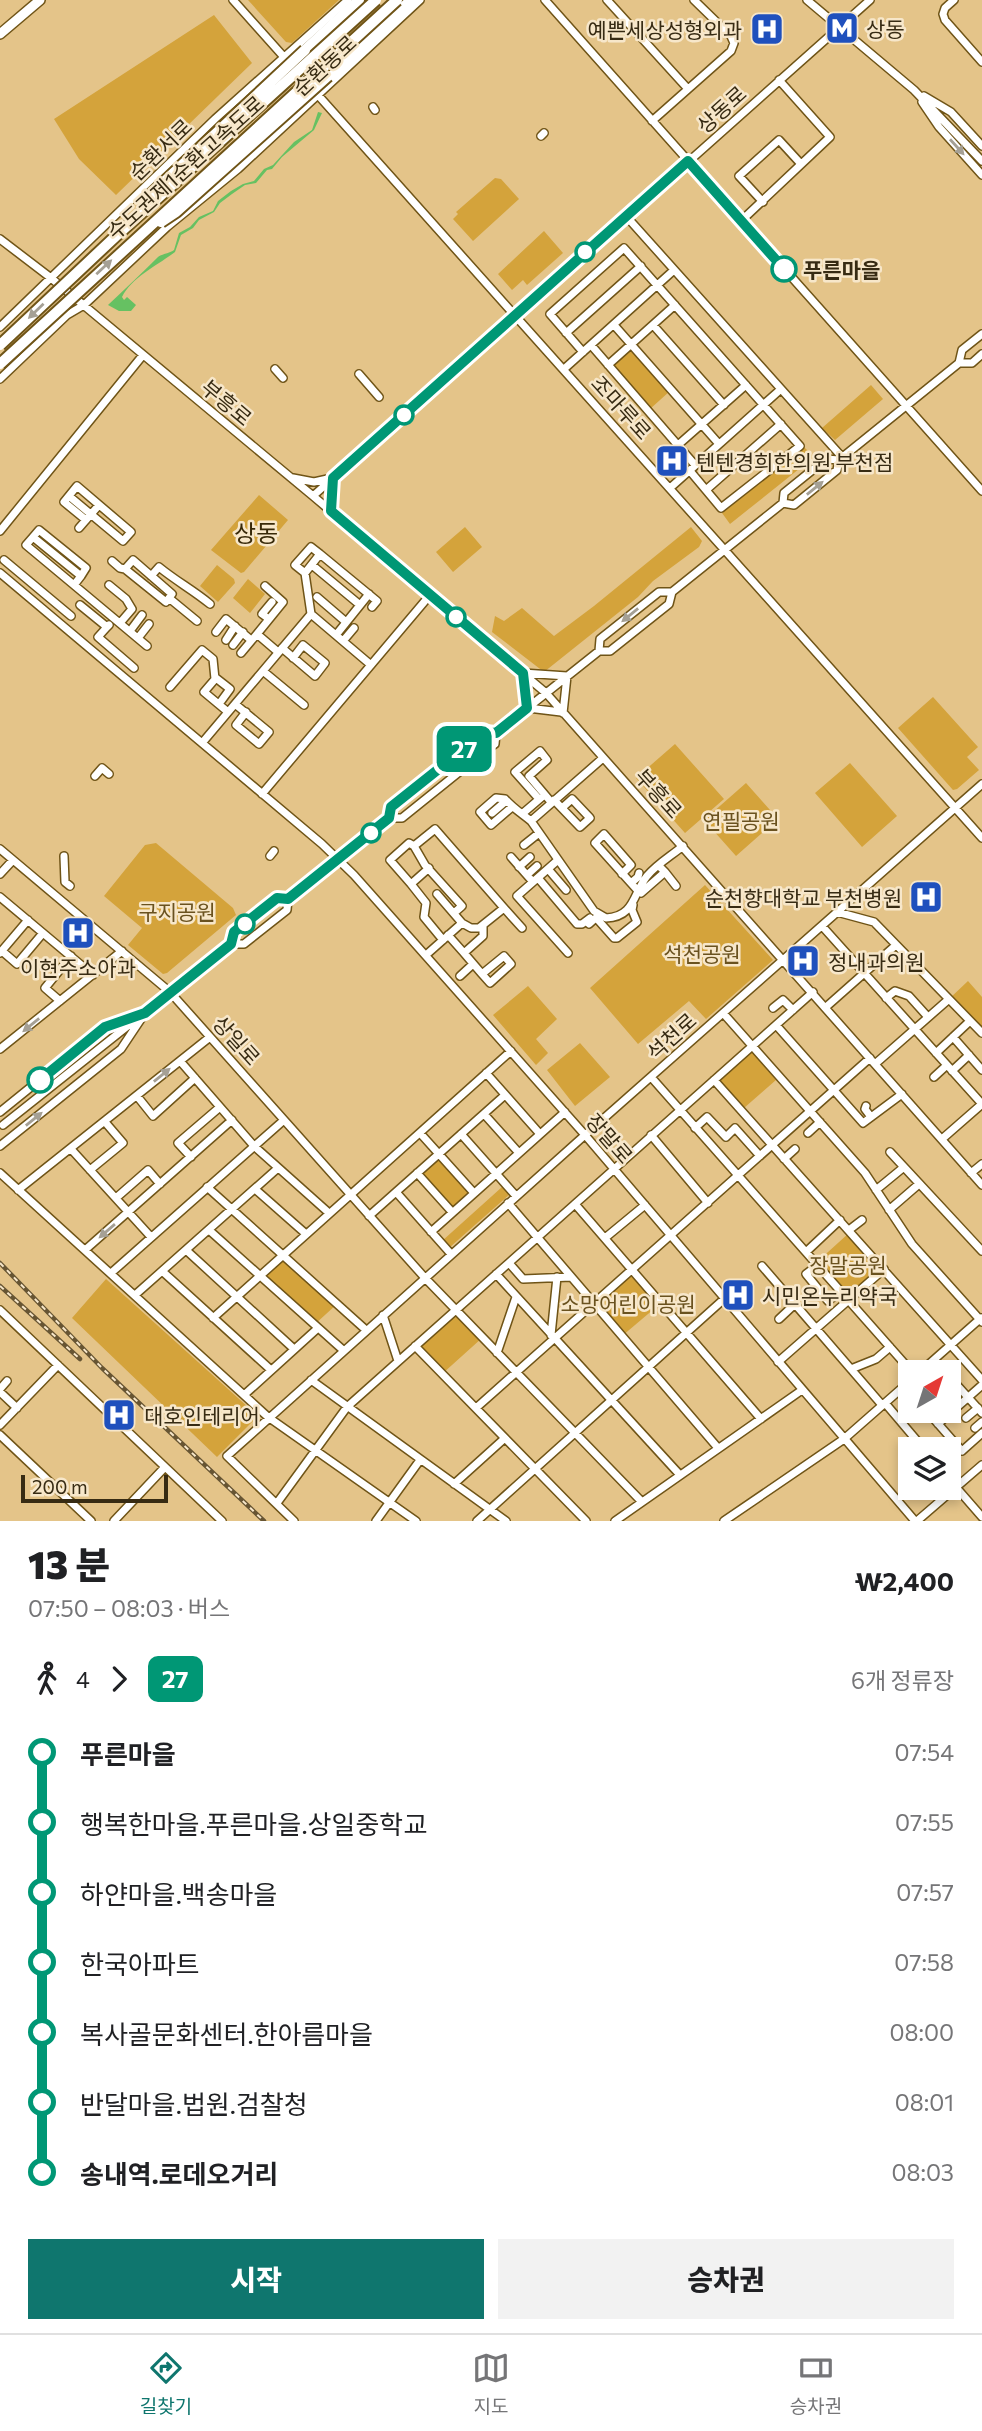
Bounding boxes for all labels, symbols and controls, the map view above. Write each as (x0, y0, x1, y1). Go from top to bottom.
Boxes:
metro station icon: 상동 (823, 9, 861, 47)
hospital icon: 예쁜세상성형외과 (748, 10, 786, 48)
place label: 상동 (866, 16, 905, 41)
place label: 예쁜세상성형외과 (587, 17, 742, 42)
street label: 순환동로 (287, 30, 361, 100)
street label: 상동로 (691, 80, 751, 138)
street label: 수도권제1순환고속도로 (102, 90, 268, 244)
street label: 순환서로 (124, 113, 196, 185)
one-way arrow (949, 138, 965, 156)
unlabelled marker (575, 242, 595, 262)
marker: 푸른마을 (771, 256, 797, 282)
place label: 푸른마을 (803, 257, 880, 282)
one-way arrow (95, 259, 113, 275)
one-way arrow (28, 302, 45, 318)
street label: 조마루로 (587, 370, 657, 444)
street label: 부흥로 (197, 374, 257, 430)
unlabelled marker (394, 405, 414, 425)
hospital icon: 텐텐경희한의원 부천점 (653, 442, 691, 480)
place label: 텐텐경희한의원 부천점 (696, 449, 893, 474)
one-way arrow (806, 480, 824, 495)
district label: 상동 (234, 518, 278, 547)
unlabelled marker (446, 607, 466, 627)
one-way arrow (621, 608, 639, 622)
line badge: 27 (433, 726, 496, 772)
text: 27 (451, 734, 477, 763)
street label: 부흥로 (630, 763, 688, 823)
park label: 연필공원 (702, 808, 780, 833)
unlabelled marker (361, 823, 381, 843)
hospital icon: 순천향대학교 부천병원 (907, 878, 945, 916)
place label: 순천향대학교 부천병원 (705, 885, 902, 910)
park label: 구지공원 (138, 899, 216, 924)
hospital icon: 이현주소아과 (59, 914, 97, 952)
unlabelled marker (235, 914, 255, 934)
park label: 석천공원 (663, 941, 741, 966)
hospital icon: 정내과의원 (784, 942, 822, 980)
place label: 정내과의원 (828, 949, 925, 974)
place label: 이현주소아과 (20, 955, 136, 980)
street label: 석천로 (641, 1007, 701, 1065)
street label: 상일로 (208, 1010, 266, 1070)
one-way arrow (22, 1017, 39, 1032)
unlabelled marker (27, 1067, 53, 1093)
one-way arrow (152, 1068, 170, 1083)
street label: 장말로 (582, 1108, 638, 1168)
one-way arrow (24, 1111, 42, 1126)
one-way arrow (98, 1223, 116, 1239)
park label: 장말공원 (809, 1252, 887, 1277)
hospital icon: 시민온누리약국 (719, 1276, 757, 1314)
place label: 시민온누리약국 (762, 1283, 897, 1308)
park label: 소망어린이공원 (560, 1291, 696, 1316)
north arrow (898, 1360, 961, 1423)
map controls (898, 1360, 961, 1500)
hospital icon: 대호인테리어 (100, 1396, 138, 1434)
place label: 대호인테리어 (144, 1403, 260, 1428)
button: layers (898, 1437, 961, 1500)
scale bar (21, 1472, 168, 1504)
text: 200 m (32, 1475, 88, 1498)
text: 13 분 (28, 1540, 110, 1587)
text: ₩2,400 (855, 1565, 954, 1596)
text: 07:50 – 08:03 · 버스 (28, 1594, 230, 1622)
icon: walk (28, 1660, 66, 1698)
icon: forward (100, 1660, 138, 1698)
text: 27 (162, 1664, 189, 1693)
text: 4 (76, 1665, 90, 1693)
text: 6개 정류장 (851, 1666, 954, 1694)
text: 푸른마을 (80, 1738, 176, 1769)
text: 07:54 (895, 1738, 954, 1766)
text: 행복한마을.푸른마을.상일중학교 (80, 1808, 427, 1839)
text: 07:55 (895, 1808, 954, 1836)
text: 하얀마을.백송마을 (80, 1878, 278, 1909)
text: 07:57 (896, 1878, 954, 1906)
text: 한국아파트 (80, 1948, 200, 1979)
text: 07:58 (894, 1948, 954, 1976)
text: 복사골문화센터.한아름마을 (80, 2018, 373, 2049)
text: 08:00 (890, 2018, 954, 2046)
text: 반달마을.법원.검찰청 (80, 2088, 308, 2119)
text: 08:01 (895, 2088, 954, 2116)
text: 송내역.로데오거리 (80, 2158, 278, 2189)
text: 08:03 (892, 2158, 954, 2186)
button: 시작 (28, 2239, 484, 2319)
button: 승차권 (498, 2239, 954, 2319)
tab: 길찾기 (140, 2349, 192, 2418)
tab: 지도 (472, 2349, 510, 2418)
tab: 승차권 (790, 2349, 842, 2418)

